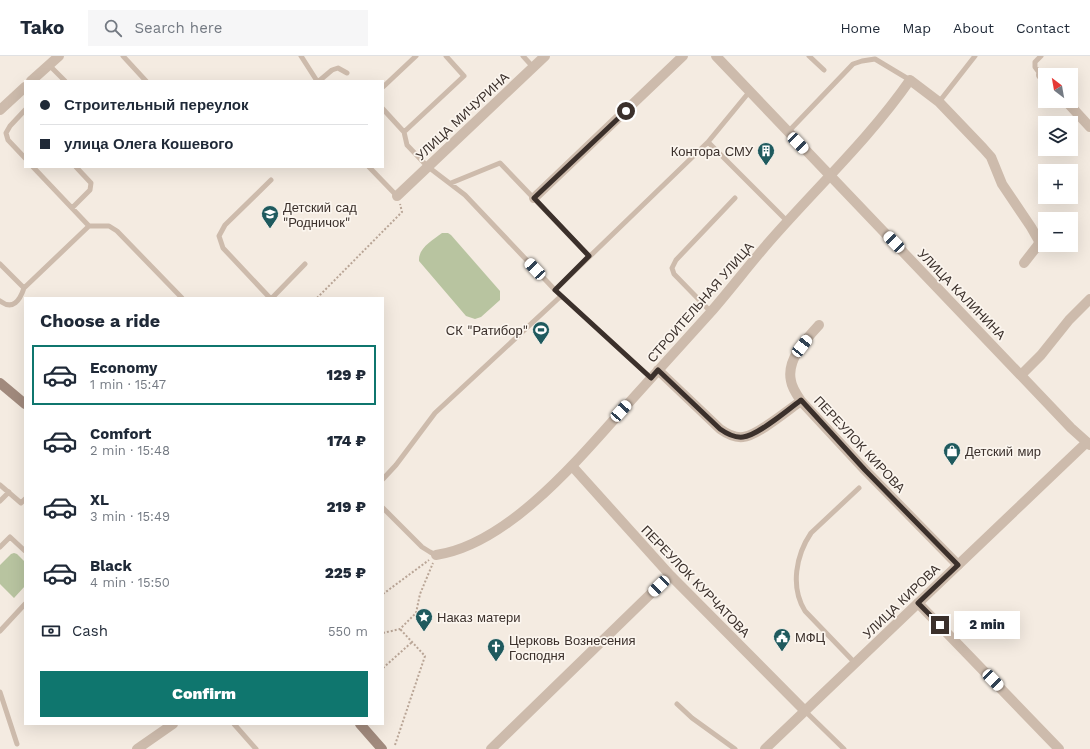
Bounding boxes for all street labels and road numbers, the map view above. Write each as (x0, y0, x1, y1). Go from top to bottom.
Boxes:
street label: УЛИЦА МИЧУРИНА (413, 69, 512, 163)
street label: СТРОИТЕЛЬНАЯ УЛИЦА (644, 239, 757, 365)
street label: УЛИЦА КАЛИНИНА (915, 246, 1009, 343)
street label: ПЕРЕУЛОК КИРОВА (811, 393, 908, 496)
street label: ПЕРЕУЛОК КУРЧАТОВА (638, 522, 753, 640)
street label: УЛИЦА КИРОВА (860, 561, 943, 642)

